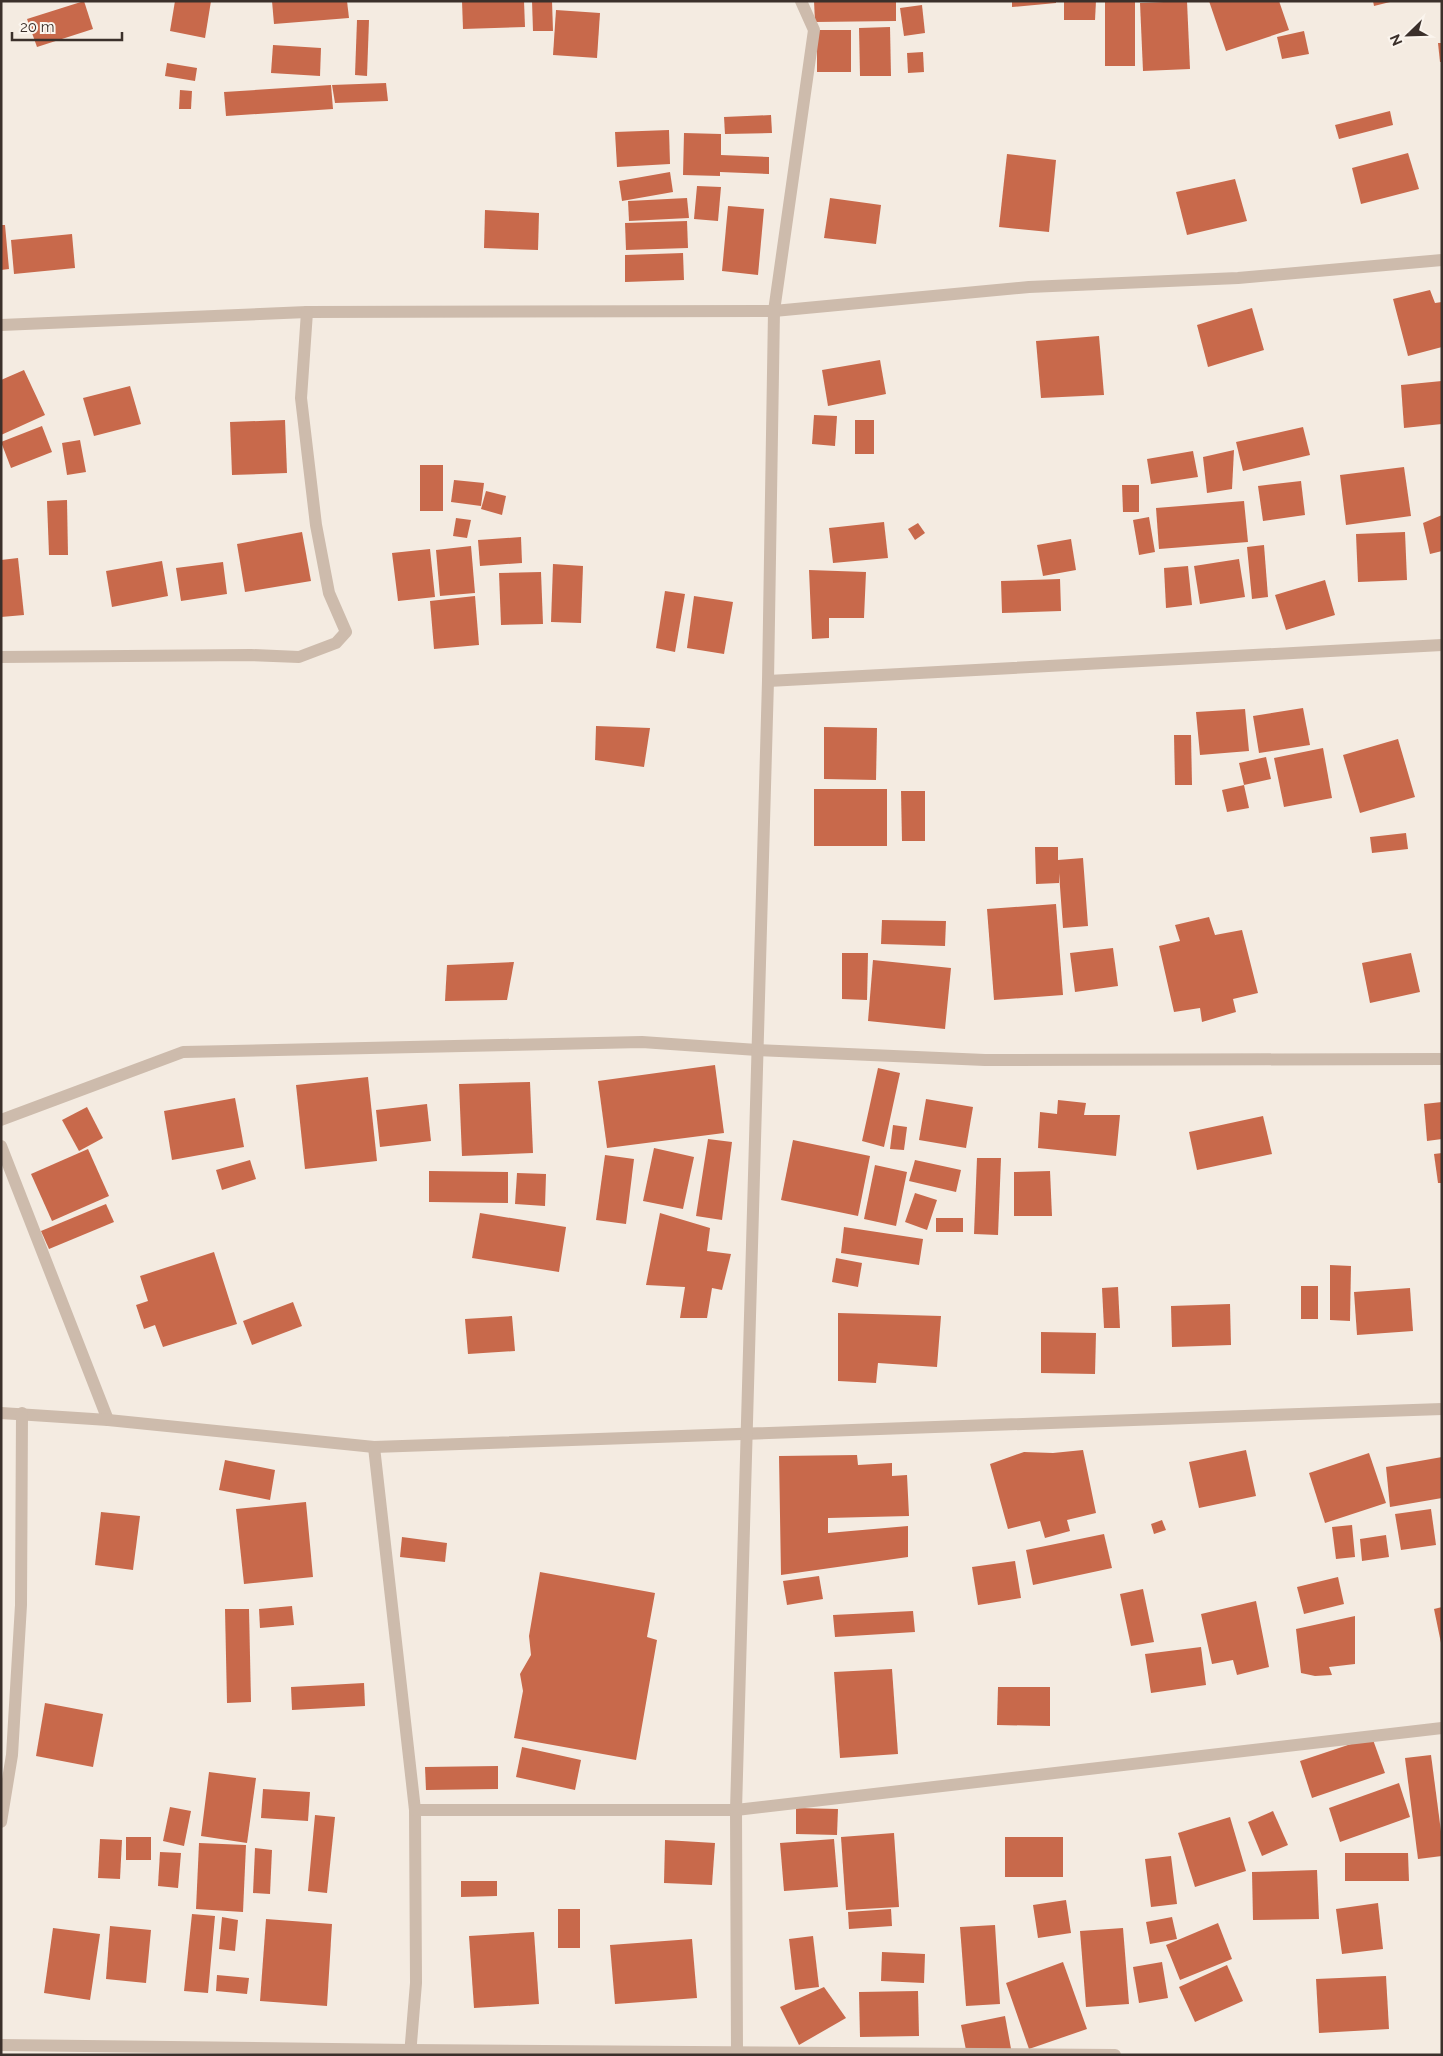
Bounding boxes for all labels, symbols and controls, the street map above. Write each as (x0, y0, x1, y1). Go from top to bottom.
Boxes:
scale bar (12, 10, 122, 42)
north arrow (1383, 10, 1433, 60)
text: 20 m (20, 18, 55, 36)
text: N (1387, 32, 1405, 48)

